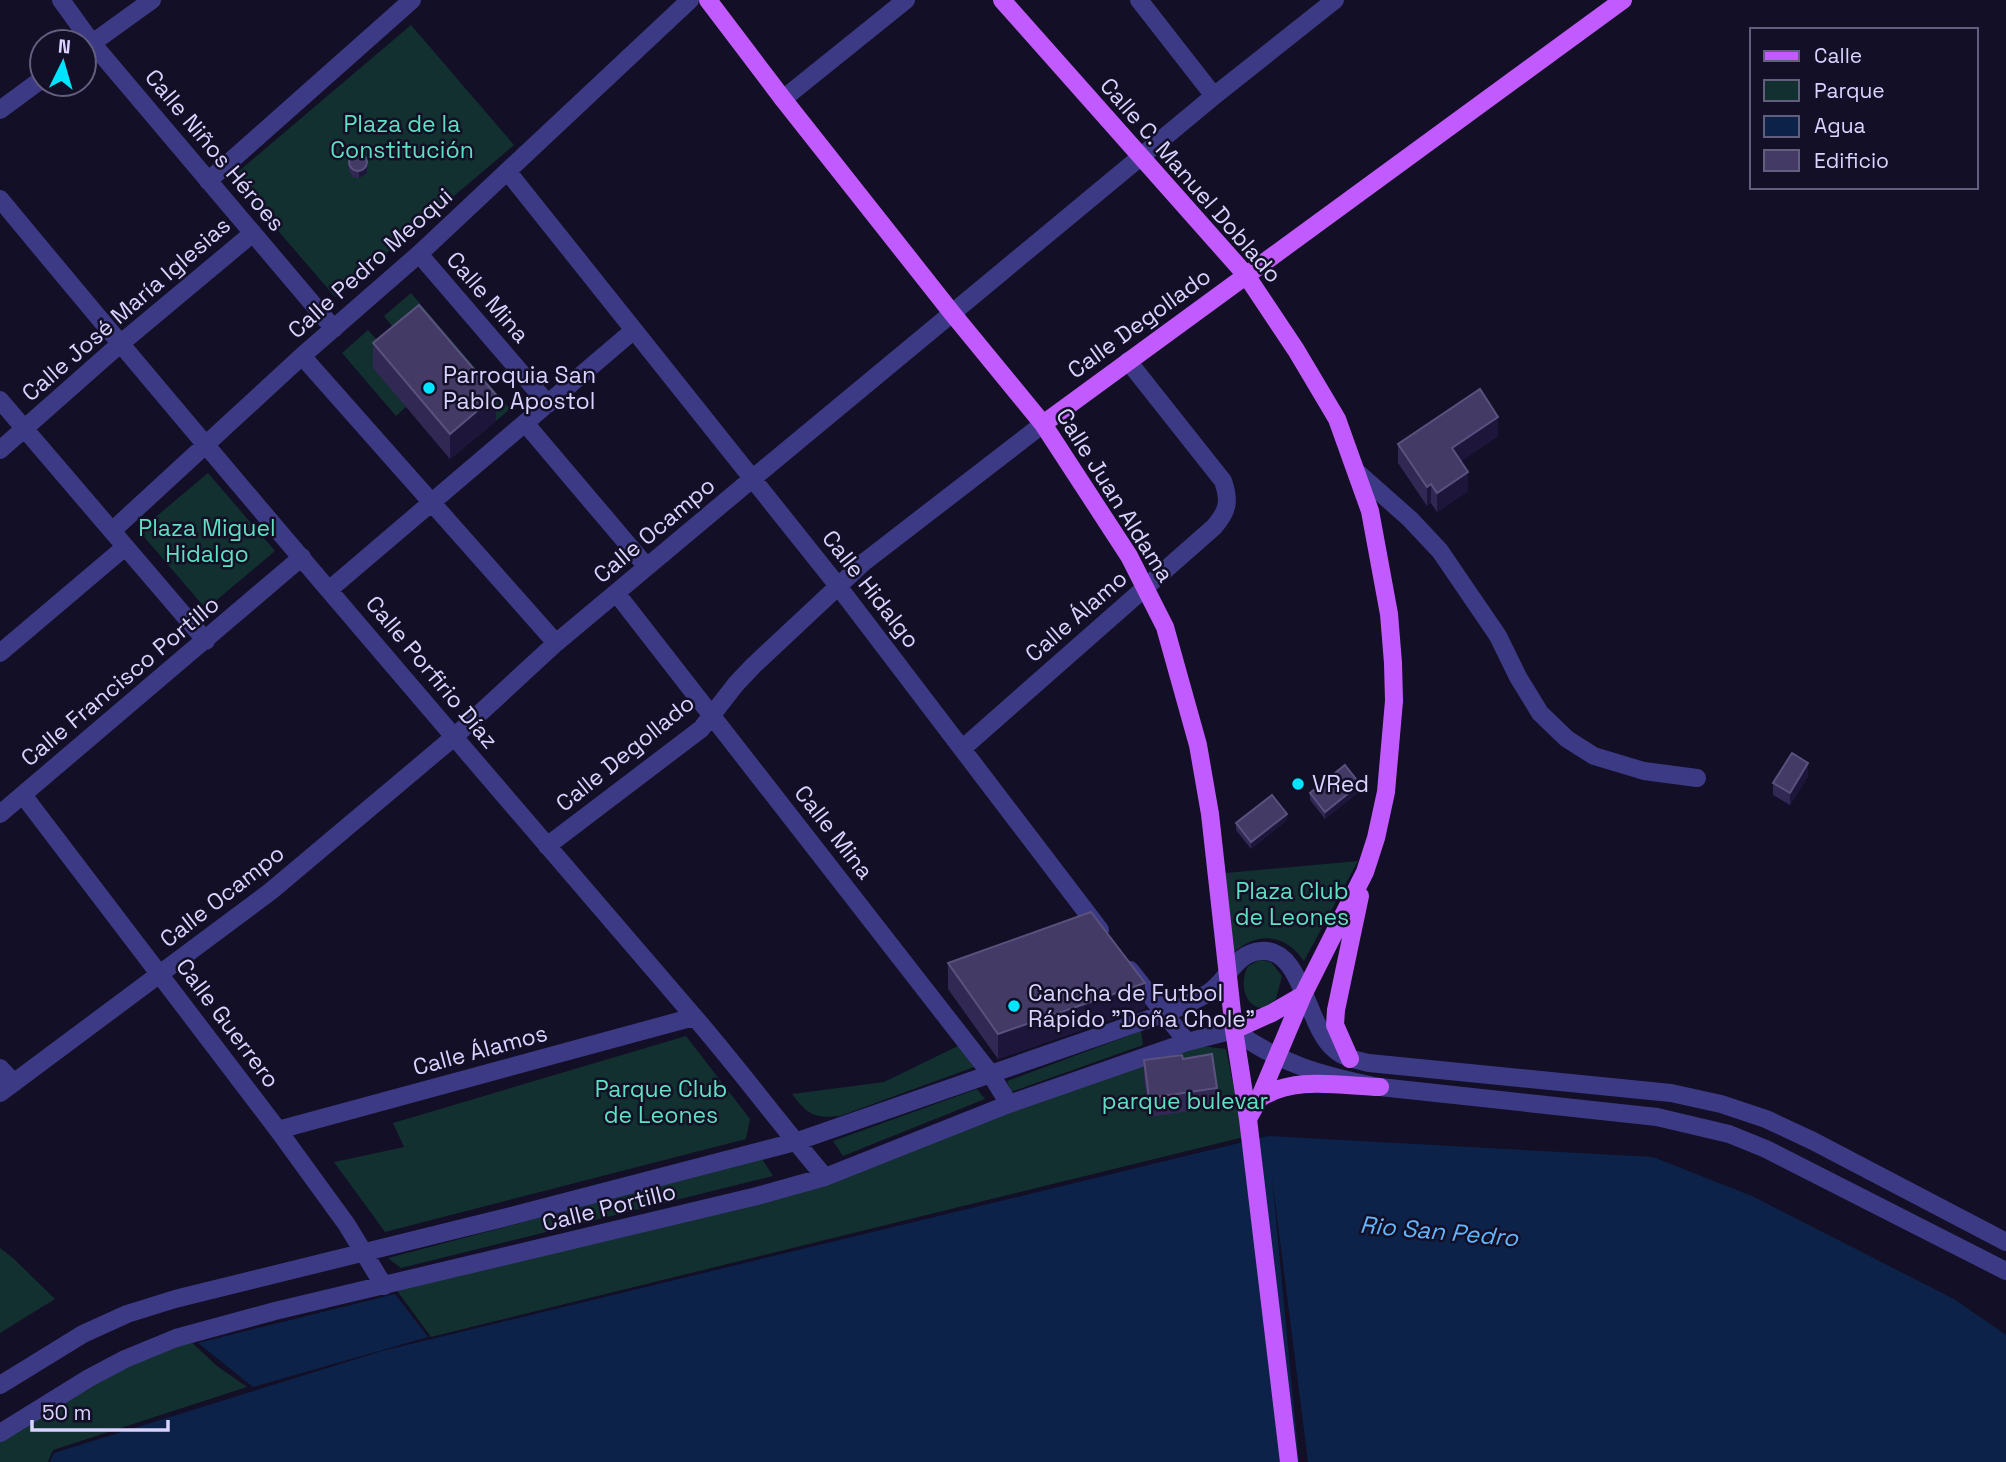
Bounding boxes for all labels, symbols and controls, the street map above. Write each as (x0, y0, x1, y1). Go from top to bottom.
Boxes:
north arrow (28, 28, 98, 98)
legend (1750, 28, 1978, 189)
text: N (57, 34, 72, 60)
text: Calle (1814, 42, 1862, 69)
street label: Calle Niños Héroes (138, 63, 292, 237)
street label: Calle C. Manuel Doblado (1094, 71, 1288, 289)
text: Parque (1814, 77, 1885, 104)
park label: Plaza de la Constitución (330, 109, 474, 165)
text: Agua (1814, 112, 1866, 139)
text: Edificio (1814, 147, 1889, 174)
street label: Calle Pedro Meoqui (281, 181, 459, 345)
street label: Calle José María Iglesias (15, 210, 237, 408)
street label: Calle Mina (440, 245, 536, 349)
street label: Calle Degollado (1061, 261, 1217, 385)
place label: Parroquia San Pablo Apostol (443, 360, 596, 416)
marker: Parroquia San Pablo Apostol (421, 380, 437, 396)
street label: Calle Juan Aldama (1049, 402, 1181, 588)
street label: Calle Ocampo (587, 470, 721, 590)
park label: Plaza Miguel Hidalgo (138, 513, 276, 569)
street label: Calle Hidalgo (815, 524, 927, 654)
street label: Calle Álamo (1019, 563, 1133, 669)
street label: Calle Francisco Portillo (15, 589, 225, 773)
street label: Calle Porfirio Díaz (359, 589, 505, 755)
street label: Calle Degollado (550, 688, 700, 818)
place label: VRed (1312, 769, 1369, 799)
marker: VRed (1290, 776, 1306, 792)
street label: Calle Mina (788, 779, 880, 885)
street label: Calle Ocampo (154, 838, 290, 954)
park label: Plaza Club de Leones (1235, 876, 1349, 932)
street label: Calle Guerrero (169, 952, 287, 1094)
place label: Cancha de Futbol Rápido "Doña Chole" (1028, 978, 1255, 1034)
marker: Cancha de Futbol Rápido "Doña Chole" (1006, 998, 1022, 1014)
street label: Calle Álamos (409, 1018, 551, 1082)
park label: Parque Club de Leones (595, 1074, 727, 1130)
park label: parque bulevar (1102, 1086, 1268, 1116)
street label: Calle Portillo (539, 1176, 679, 1238)
water label: Rio San Pedro (1359, 1209, 1520, 1253)
scale bar (32, 1388, 168, 1432)
text: 50 m (42, 1399, 92, 1426)

